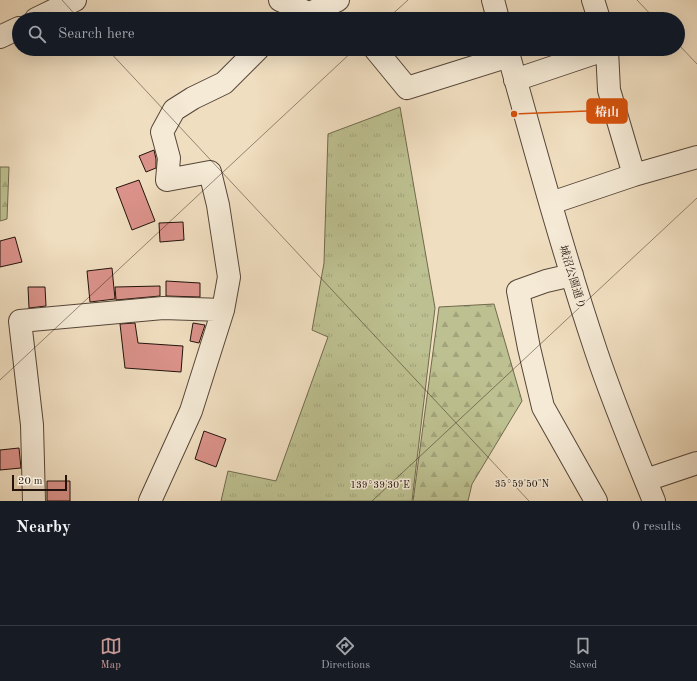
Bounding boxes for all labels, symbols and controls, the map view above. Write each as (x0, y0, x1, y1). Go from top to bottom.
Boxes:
search box (12, 12, 685, 56)
icon: search (26, 23, 48, 45)
text: Search here (58, 27, 135, 42)
callout: 椿山 (587, 99, 627, 123)
text: 椿山 (595, 105, 619, 119)
street label: 城沼公園通り (557, 244, 588, 311)
scale bar (12, 473, 67, 492)
text: 20 m (18, 476, 43, 487)
text: 35°59'50"N (495, 479, 550, 489)
text: 139°39'30"E (350, 480, 410, 490)
text: Nearby (16, 519, 71, 536)
text: 0 results (632, 520, 681, 533)
tab: Map (100, 635, 122, 673)
tab: Directions (321, 635, 370, 673)
tab: Saved (569, 635, 597, 673)

